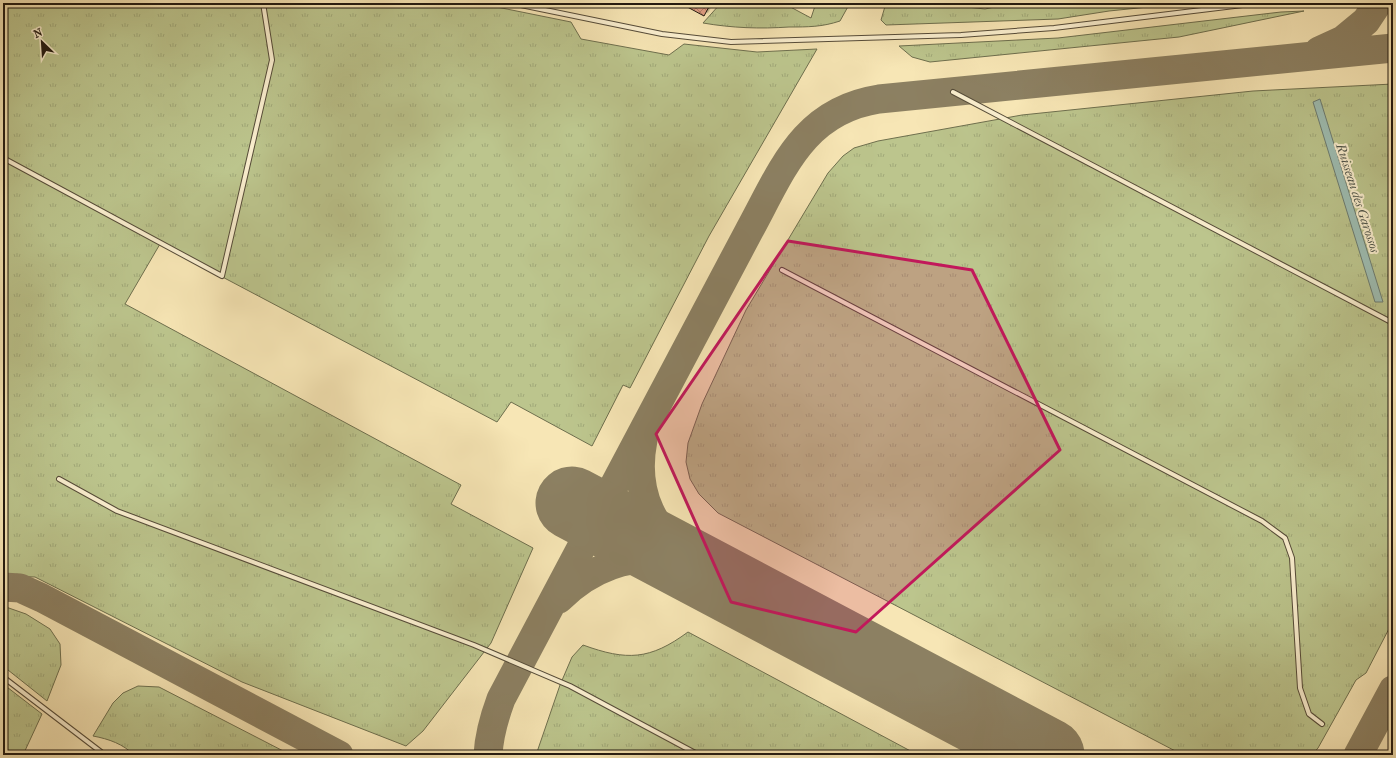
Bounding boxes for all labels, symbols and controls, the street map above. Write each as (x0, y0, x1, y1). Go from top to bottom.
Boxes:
north arrow (22, 22, 62, 62)
text: N (31, 25, 45, 41)
water label: Ruisseau des Garossos (1333, 140, 1383, 256)

